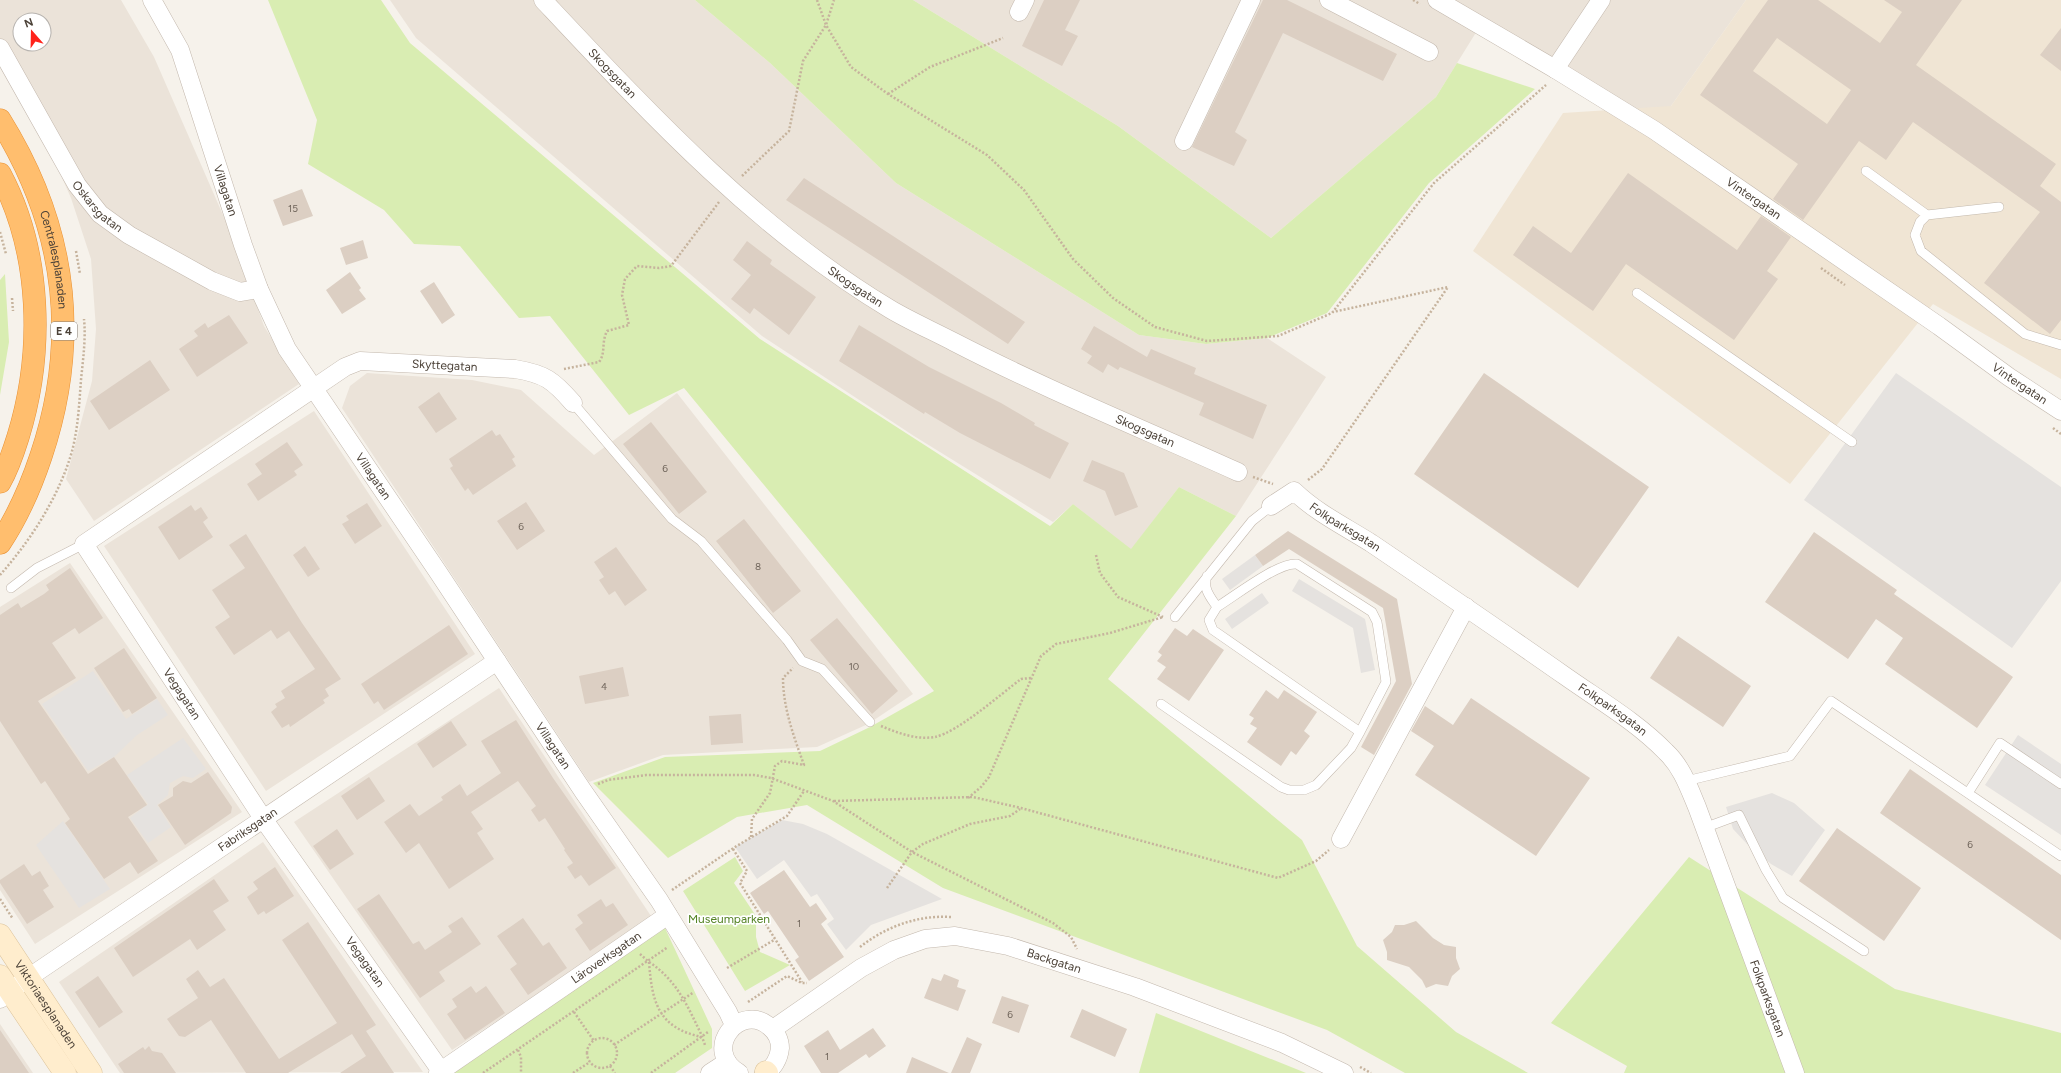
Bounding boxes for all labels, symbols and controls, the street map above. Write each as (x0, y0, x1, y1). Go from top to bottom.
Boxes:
north arrow (12, 12, 52, 52)
text: N (23, 16, 35, 31)
street label: Skogsgatan (585, 46, 639, 101)
street label: Villagatan (211, 163, 240, 218)
street label: Vintergatan (1724, 175, 1784, 223)
street label: Oskarsgatan (69, 178, 126, 235)
house number: 15 (288, 202, 298, 215)
street label: Centralesplanaden (37, 209, 70, 310)
street label: Skogsgatan (825, 263, 886, 310)
road number: E 4 (51, 322, 77, 340)
street label: Skyttegatan (412, 357, 478, 374)
street label: Vintergatan (1989, 360, 2050, 407)
street label: Skogsgatan (1113, 412, 1177, 450)
street label: Villagatan (353, 450, 394, 502)
house number: 6 (662, 462, 668, 475)
street label: Folkparksgatan (1307, 500, 1383, 555)
house number: 6 (518, 520, 524, 533)
house number: 8 (755, 560, 761, 573)
house number: 10 (849, 660, 859, 673)
street label: Vegagatan (160, 666, 204, 722)
house number: 4 (601, 680, 607, 693)
street label: Folkparksgatan (1575, 680, 1650, 739)
street label: Villagatan (533, 720, 574, 772)
street label: Fabriksgatan (215, 804, 280, 855)
house number: 6 (1967, 838, 1973, 851)
park label: Museumparken (688, 912, 770, 926)
house number: 1 (797, 917, 801, 930)
street label: Läroverksgatan (568, 928, 644, 986)
street label: Vegagatan (343, 934, 388, 990)
street label: Backgatan (1025, 946, 1083, 976)
street label: Viktoriaesplanaden (12, 958, 80, 1051)
street label: Folkparksgatan (1747, 958, 1788, 1039)
house number: 6 (1007, 1008, 1013, 1021)
house number: 1 (825, 1050, 829, 1063)

